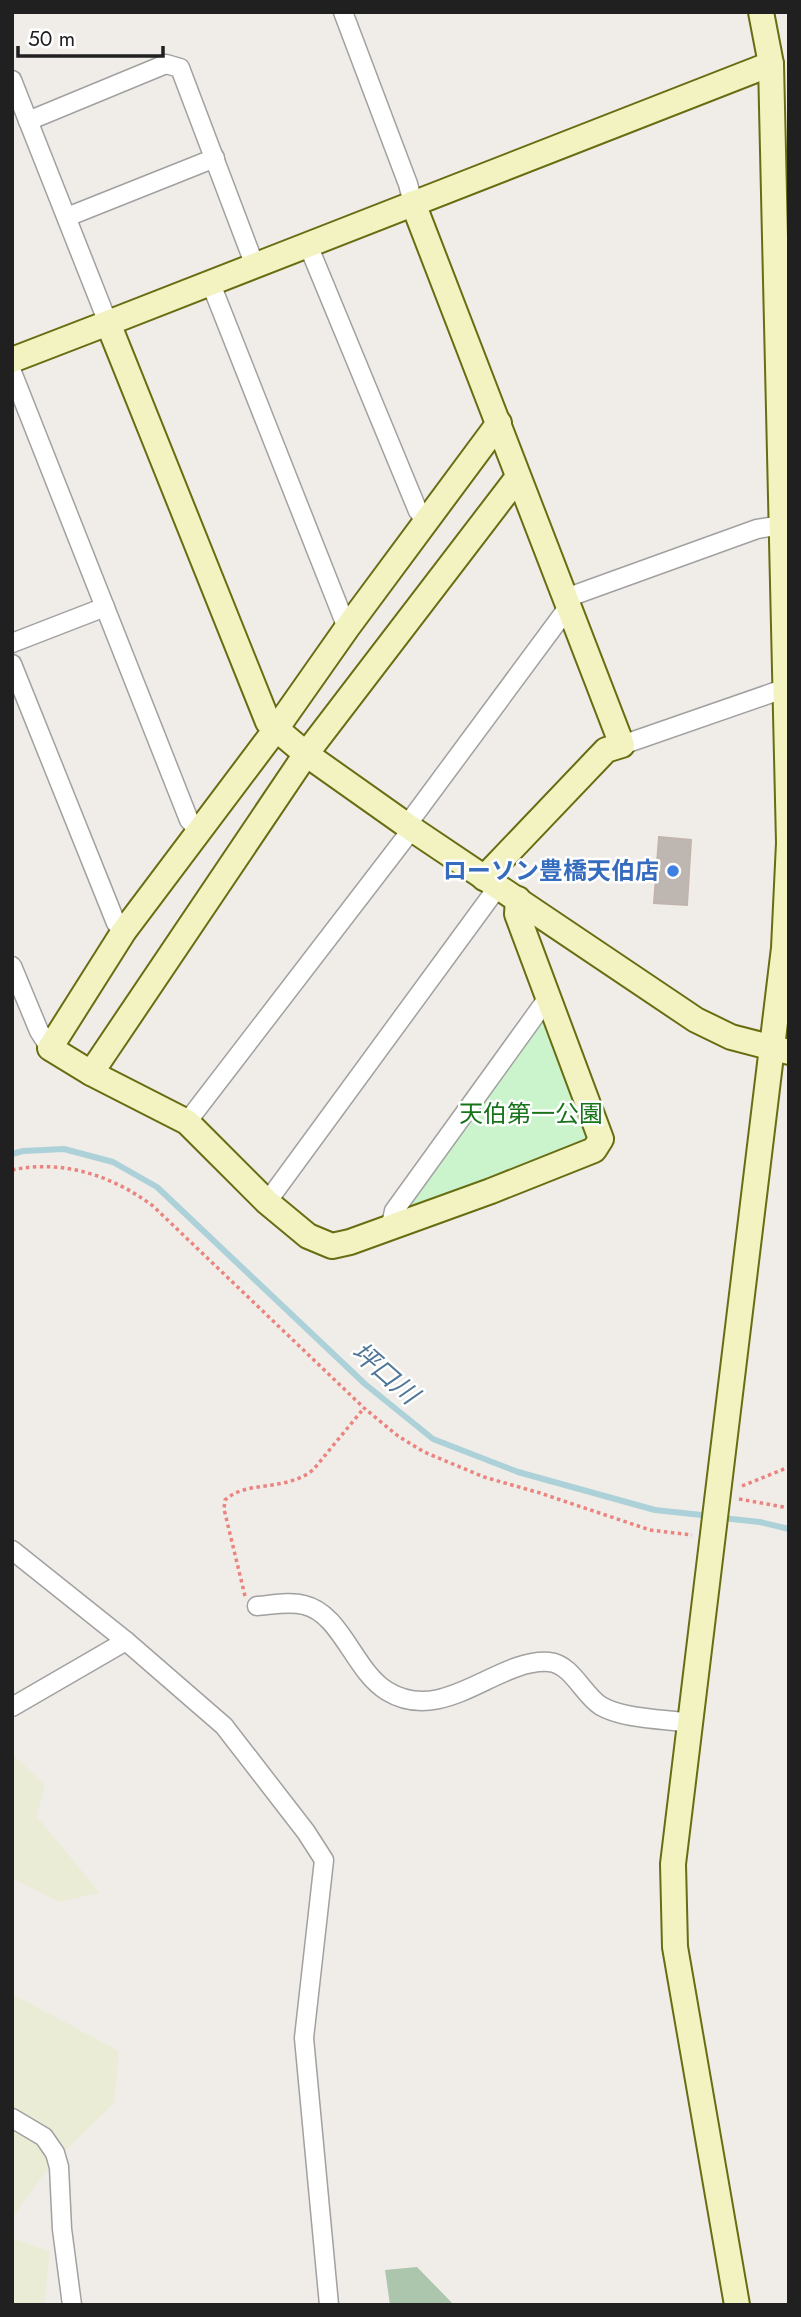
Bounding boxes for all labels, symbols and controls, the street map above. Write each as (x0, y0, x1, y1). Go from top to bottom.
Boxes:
scale bar (18, 14, 163, 58)
text: 50 m (28, 24, 75, 54)
place label: ローソン豊橋天伯店 (443, 853, 659, 888)
marker: ローソン豊橋天伯店 (665, 863, 681, 879)
park label: 天伯第一公園 (459, 1096, 603, 1131)
water label: 坪口川 (343, 1333, 429, 1415)

